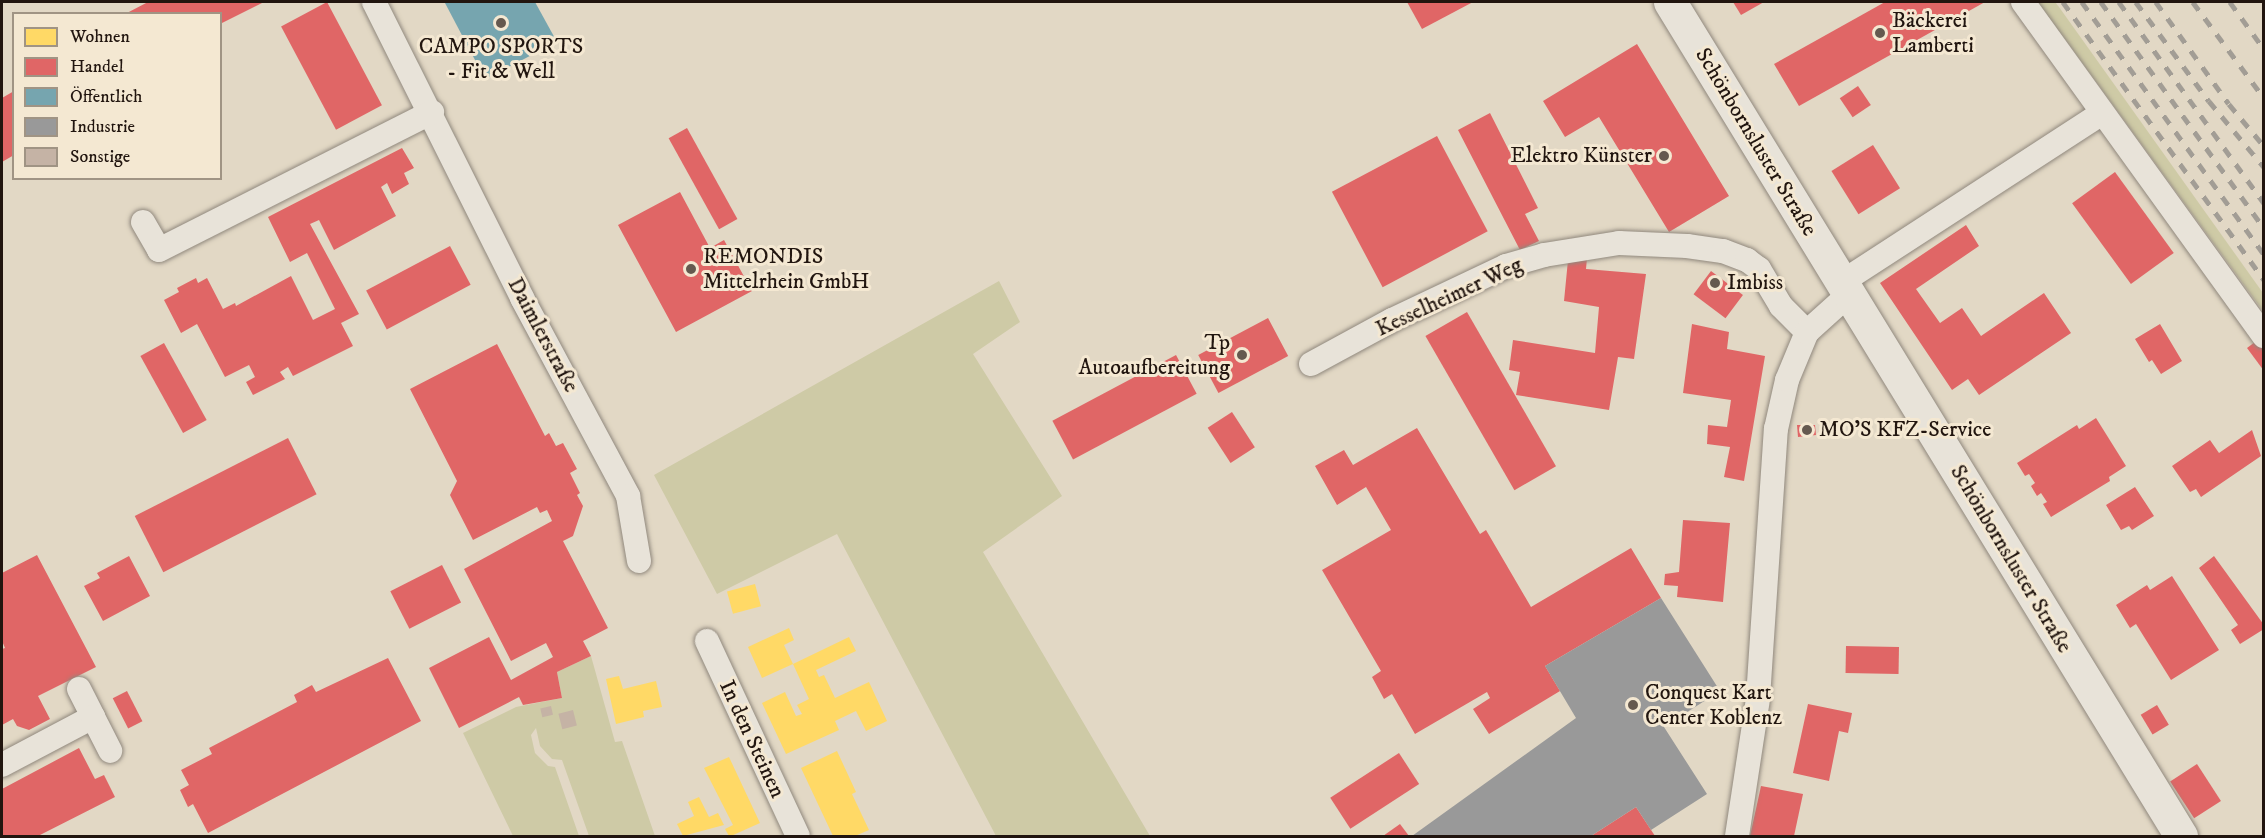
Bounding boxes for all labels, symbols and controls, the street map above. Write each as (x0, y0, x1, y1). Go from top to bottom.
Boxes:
place label: Bäckerei Lamberti (1892, 7, 1974, 58)
legend (12, 12, 222, 180)
marker: CAMPO SPORTS - Fit & Well (494, 16, 508, 30)
text: Wohnen (70, 26, 130, 48)
marker: Bäckerei Lamberti (1873, 26, 1887, 40)
place label: CAMPO SPORTS - Fit & Well (419, 33, 583, 84)
street label: Schönbornsluster Straße (1689, 43, 1823, 241)
text: Handel (70, 56, 124, 78)
text: Öffentlich (70, 86, 143, 108)
text: Industrie (70, 116, 135, 138)
place label: Elektro Künster (1510, 143, 1652, 169)
text: Sonstige (70, 146, 130, 168)
marker: Elektro Künster (1657, 149, 1671, 163)
place label: REMONDIS Mittelrhein GmbH (703, 243, 869, 294)
street label: Kesselheimer Weg (1372, 252, 1526, 342)
marker: REMONDIS Mittelrhein GmbH (684, 262, 698, 276)
place label: Imbiss (1727, 270, 1783, 296)
street label: Daimlerstraße (502, 273, 584, 397)
marker: Imbiss (1708, 276, 1722, 290)
place label: Tp Autoaufbereitung (1078, 329, 1230, 380)
marker: Tp Autoaufbereitung (1235, 348, 1249, 362)
place label: MO'S KFZ-Service (1819, 417, 1991, 443)
marker: MO'S KFZ-Service (1800, 423, 1814, 437)
street label: Schönbornsluster Straße (1944, 460, 2078, 658)
street label: In den Steinen (713, 676, 791, 802)
place label: Conquest Kart Center Koblenz (1645, 679, 1782, 730)
marker: Conquest Kart Center Koblenz (1626, 698, 1640, 712)

